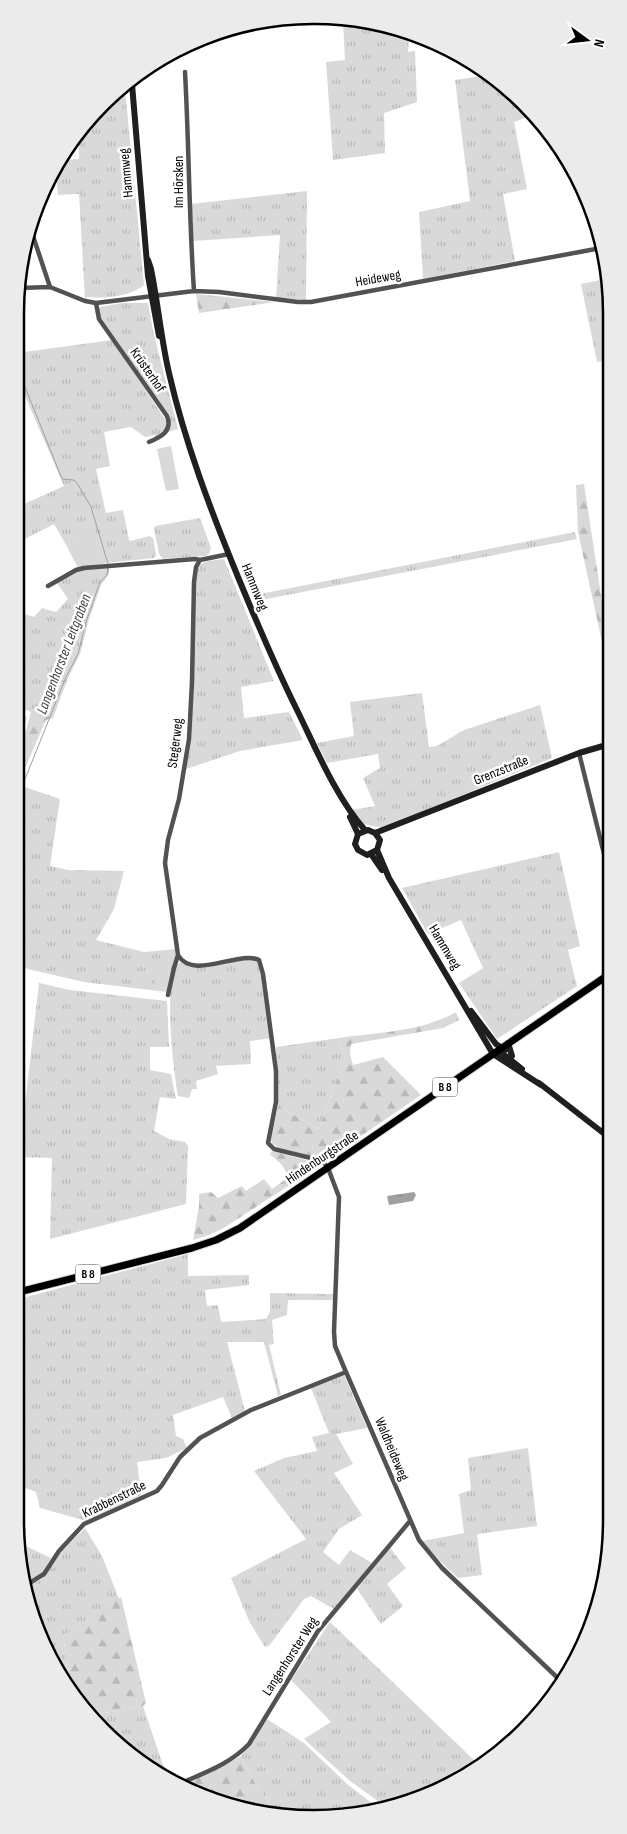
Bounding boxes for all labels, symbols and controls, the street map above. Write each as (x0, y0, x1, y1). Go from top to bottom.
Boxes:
north arrow (562, 15, 612, 65)
text: N (590, 37, 608, 49)
street label: Hammweg (115, 147, 137, 198)
street label: Im Hörsken (170, 156, 187, 208)
street label: Heideweg (354, 266, 402, 290)
street label: Krüsterhof (126, 344, 170, 396)
street label: Hammweg (238, 561, 272, 614)
water label: Langenhorster Leitgraben (32, 591, 96, 717)
street label: Stegerweg (164, 717, 187, 769)
street label: Grenzstraße (471, 751, 531, 789)
street label: Hammweg (425, 921, 465, 973)
road number: B 8 (432, 1078, 458, 1096)
street label: Hindenburgstraße (282, 1126, 362, 1188)
road number: B 8 (76, 1264, 100, 1284)
street label: Waldheideweg (371, 1415, 413, 1484)
street label: Krabbenstraße (79, 1476, 149, 1522)
street label: Langenhorster Weg (258, 1613, 322, 1699)

